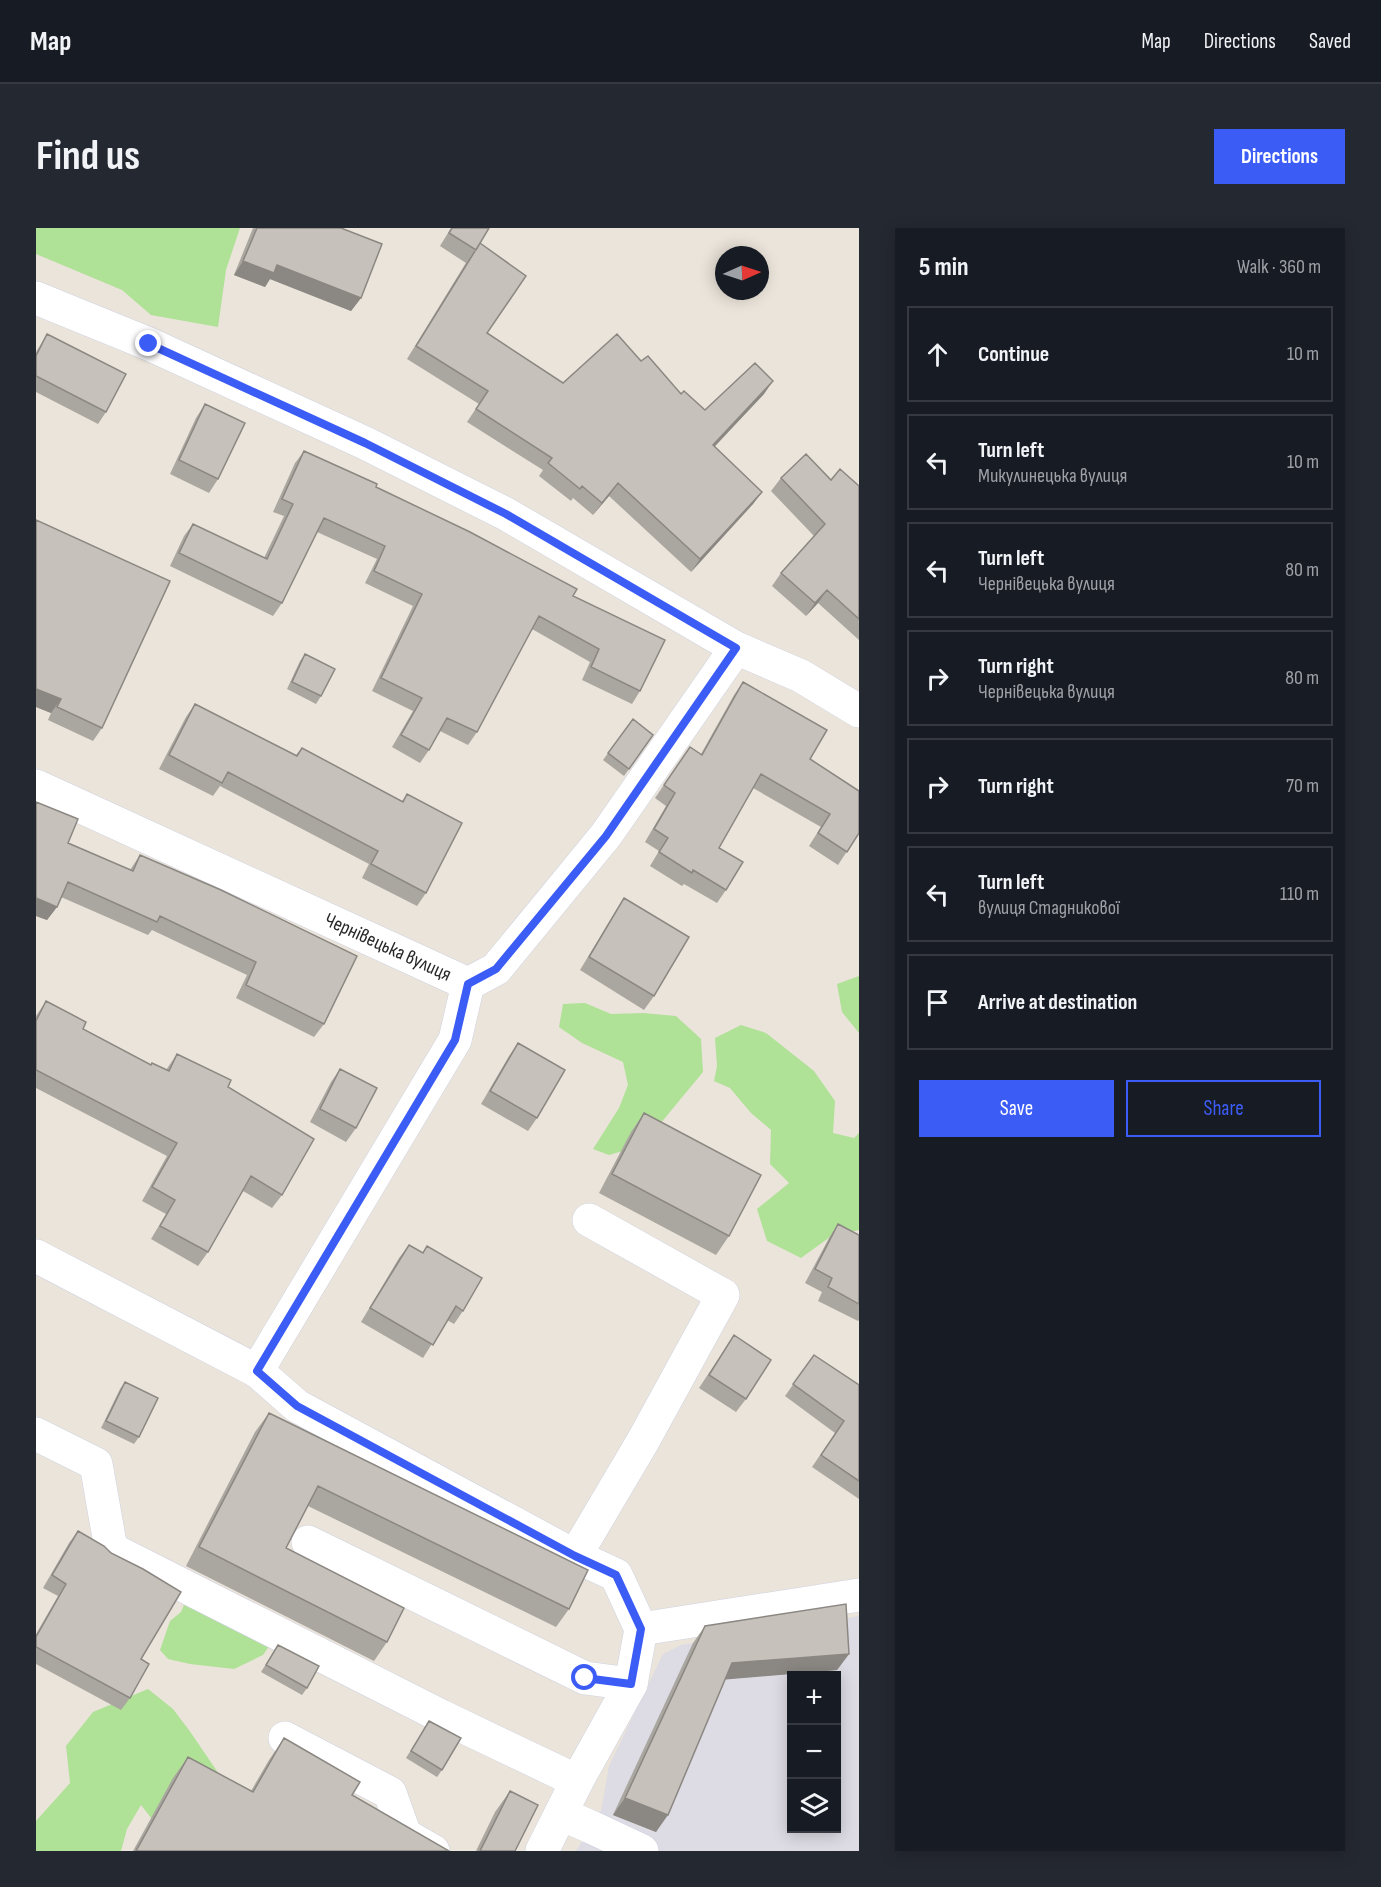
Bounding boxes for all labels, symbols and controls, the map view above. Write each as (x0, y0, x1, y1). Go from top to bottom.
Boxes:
text: Map (30, 25, 71, 58)
text: Map (1141, 29, 1171, 54)
text: Directions (1204, 29, 1276, 54)
text: Saved (1309, 29, 1351, 54)
button: Directions (1214, 129, 1345, 184)
text: Find us (36, 131, 140, 182)
north arrow (715, 246, 769, 300)
text: 5 min (919, 252, 969, 283)
text: Walk · 360 m (1237, 255, 1321, 279)
route end (135, 330, 161, 356)
icon: ahead (921, 338, 954, 371)
text: Continue (978, 341, 1049, 368)
text: 10 m (1287, 342, 1319, 366)
text: Turn left (978, 437, 1044, 464)
icon: left (921, 446, 954, 479)
text: 10 m (1287, 450, 1319, 474)
text: Микулинецька вулиця (978, 464, 1127, 488)
text: Turn left (978, 545, 1044, 572)
icon: left (921, 554, 954, 587)
text: 80 m (1285, 558, 1319, 582)
text: Чернівецька вулиця (978, 572, 1115, 596)
text: Turn right (978, 653, 1054, 680)
icon: right (921, 662, 954, 695)
text: 80 m (1285, 666, 1319, 690)
text: Чернівецька вулиця (978, 680, 1115, 704)
icon: right (921, 770, 954, 803)
text: Turn right (978, 773, 1054, 800)
text: 70 m (1286, 774, 1319, 798)
text: Turn left (978, 869, 1044, 896)
icon: left (921, 878, 954, 911)
text: 110 m (1280, 882, 1319, 906)
text: вулиця Стадникової (978, 896, 1120, 920)
street label: Чернівецька вулиця (321, 908, 455, 987)
icon: arrive (921, 986, 954, 1019)
text: Arrive at destination (978, 989, 1137, 1016)
button: Save (919, 1080, 1114, 1137)
button: Share (1126, 1080, 1321, 1137)
route start (571, 1664, 597, 1690)
map controls (787, 1671, 841, 1833)
button: + (787, 1671, 841, 1725)
button: − (787, 1725, 841, 1779)
button: layers (787, 1779, 841, 1833)

